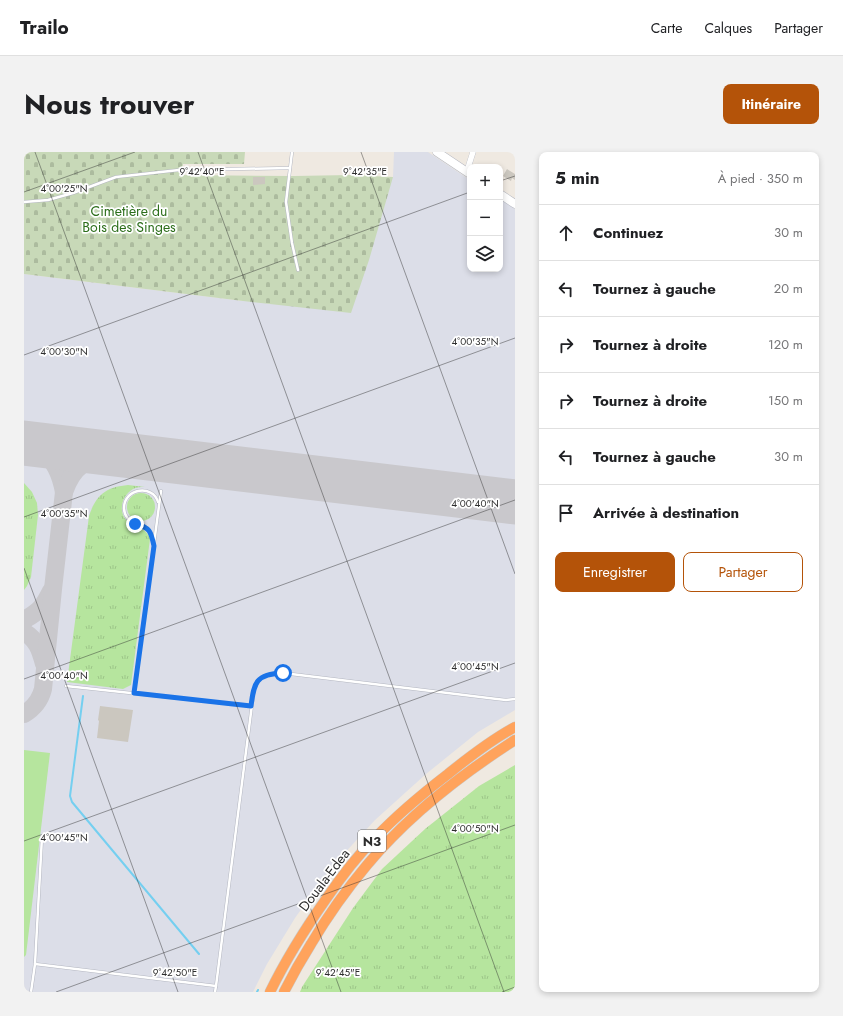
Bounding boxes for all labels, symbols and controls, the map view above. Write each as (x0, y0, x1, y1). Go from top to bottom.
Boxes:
text: Trailo (20, 14, 69, 41)
text: Carte (651, 18, 682, 38)
text: Calques (704, 18, 752, 38)
text: Partager (774, 18, 823, 38)
text: Nous trouver (24, 84, 195, 125)
button: Itinéraire (723, 84, 819, 124)
text: 9°42'40"E (180, 164, 224, 179)
text: 9°42'35"E (343, 164, 387, 179)
map controls (467, 164, 503, 272)
button: + (467, 164, 503, 200)
text: 5 min (555, 166, 599, 190)
text: À pied · 350 m (718, 169, 803, 188)
text: 4°00'25"N (40, 181, 88, 196)
button: − (467, 200, 503, 236)
park label: Cimetière du Bois des Singes (82, 201, 176, 237)
icon: ahead (555, 222, 577, 244)
text: Continuez (593, 222, 663, 244)
text: 30 m (774, 223, 803, 242)
button: layers (467, 236, 503, 272)
icon: left (555, 278, 577, 300)
text: Tournez à gauche (593, 278, 716, 300)
text: 20 m (774, 279, 803, 298)
text: 4°00'35"N (452, 334, 498, 349)
icon: right (555, 334, 577, 356)
text: Tournez à droite (593, 334, 707, 356)
text: 120 m (768, 335, 803, 354)
text: 4°00'30"N (40, 344, 88, 359)
icon: right (555, 390, 577, 412)
text: Tournez à droite (593, 390, 707, 412)
text: 150 m (768, 391, 803, 410)
icon: left (555, 446, 577, 468)
text: Tournez à gauche (593, 446, 716, 468)
text: 30 m (774, 447, 803, 466)
text: 4°00'40"N (451, 496, 499, 511)
icon: arrive (555, 502, 577, 524)
text: Arrivée à destination (593, 502, 739, 524)
text: 4°00'35"N (41, 506, 87, 521)
route end (126, 515, 144, 533)
button: Enregistrer (555, 552, 675, 592)
button: Partager (683, 552, 803, 592)
text: 4°00'45"N (451, 659, 499, 674)
route start (274, 664, 292, 682)
text: 4°00'40"N (40, 668, 88, 683)
text: 4°00'50"N (451, 821, 499, 836)
text: 4°00'45"N (40, 830, 88, 845)
road number: N3 (358, 830, 386, 852)
street label: Douala-Edea (294, 845, 354, 915)
text: 9°42'50"E (153, 965, 197, 980)
text: 9°42'45"E (316, 965, 360, 980)

